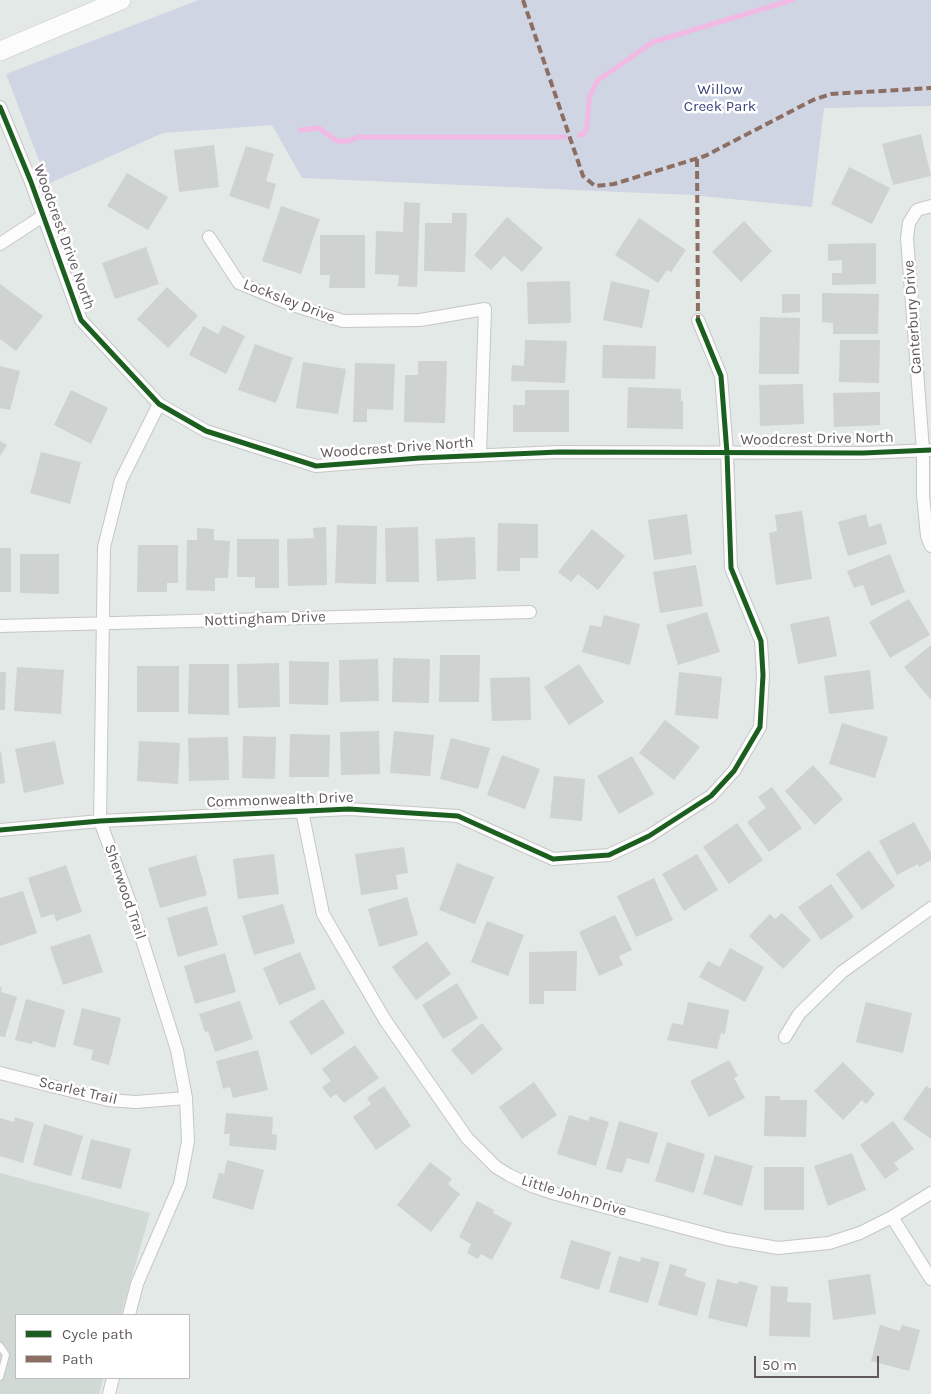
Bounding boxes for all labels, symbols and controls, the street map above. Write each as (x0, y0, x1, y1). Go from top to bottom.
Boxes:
park label: Willow Creek Park (684, 81, 756, 116)
street label: Woodcrest Drive North (29, 162, 99, 312)
street label: Canterbury Drive (900, 259, 926, 375)
street label: Locksley Drive (241, 275, 337, 327)
street label: Woodcrest Drive North (740, 429, 894, 449)
street label: Woodcrest Drive North (320, 434, 474, 462)
street label: Nottingham Drive (204, 608, 326, 630)
street label: Commonwealth Drive (206, 788, 354, 812)
street label: Sherwood Trail (100, 842, 150, 942)
street label: Scarlet Trail (37, 1073, 119, 1109)
street label: Little John Drive (519, 1171, 629, 1221)
legend (15, 1314, 190, 1379)
text: Cycle path (62, 1325, 133, 1343)
scale bar (756, 1346, 881, 1378)
text: Path (62, 1350, 93, 1368)
text: 50 m (762, 1356, 797, 1374)

